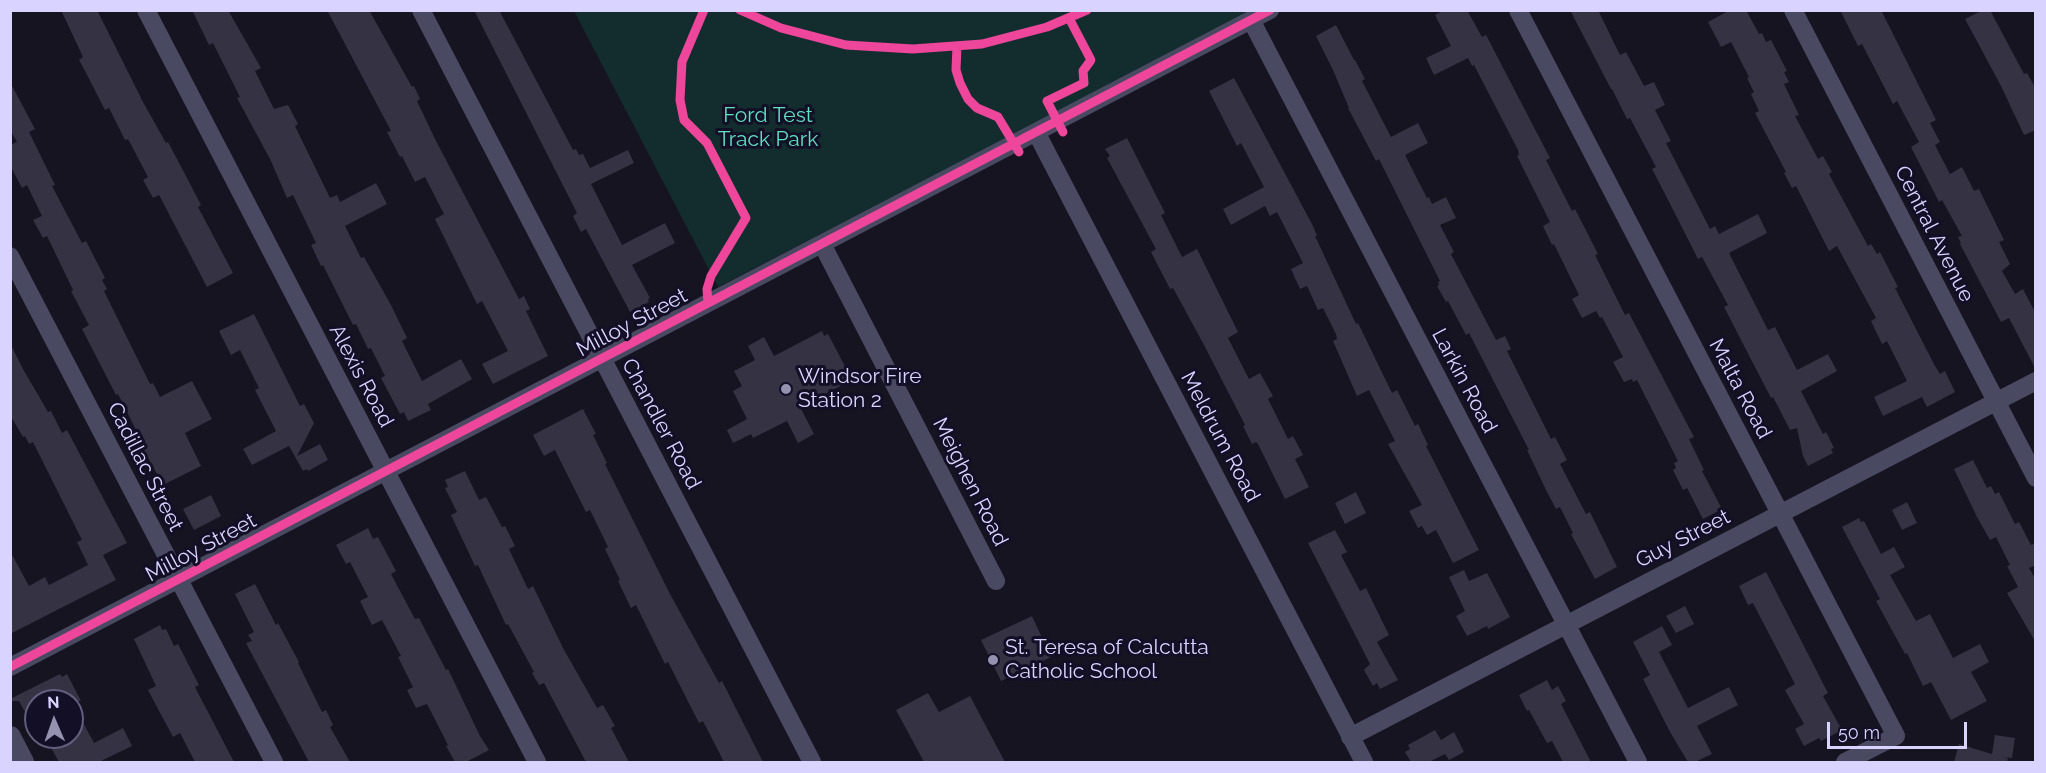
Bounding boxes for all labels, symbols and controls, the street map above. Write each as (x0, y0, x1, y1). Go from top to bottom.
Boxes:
park label: Ford Test Track Park (718, 103, 818, 153)
street label: Central Avenue (1889, 162, 1979, 306)
street label: Milloy Street (572, 283, 692, 363)
street label: Alexis Road (323, 320, 399, 432)
street label: Larkin Road (1426, 324, 1502, 438)
street label: Malta Road (1703, 335, 1777, 443)
street label: Chandler Road (616, 354, 706, 494)
place label: Windsor Fire Station 2 (798, 364, 922, 414)
street label: Meldrum Road (1175, 367, 1265, 507)
marker: Windsor Fire Station 2 (779, 382, 793, 396)
street label: Cadillac Street (102, 398, 188, 536)
street label: Meighen Road (927, 414, 1013, 550)
street label: Guy Street (1632, 505, 1734, 573)
street label: Milloy Street (141, 508, 261, 588)
place label: St. Teresa of Calcutta Catholic School (1005, 635, 1209, 685)
marker: St. Teresa of Calcutta Catholic School (986, 653, 1000, 667)
north arrow (24, 689, 84, 749)
text: N (47, 693, 60, 712)
scale bar (1830, 710, 1970, 748)
text: 50 m (1838, 722, 1880, 743)

